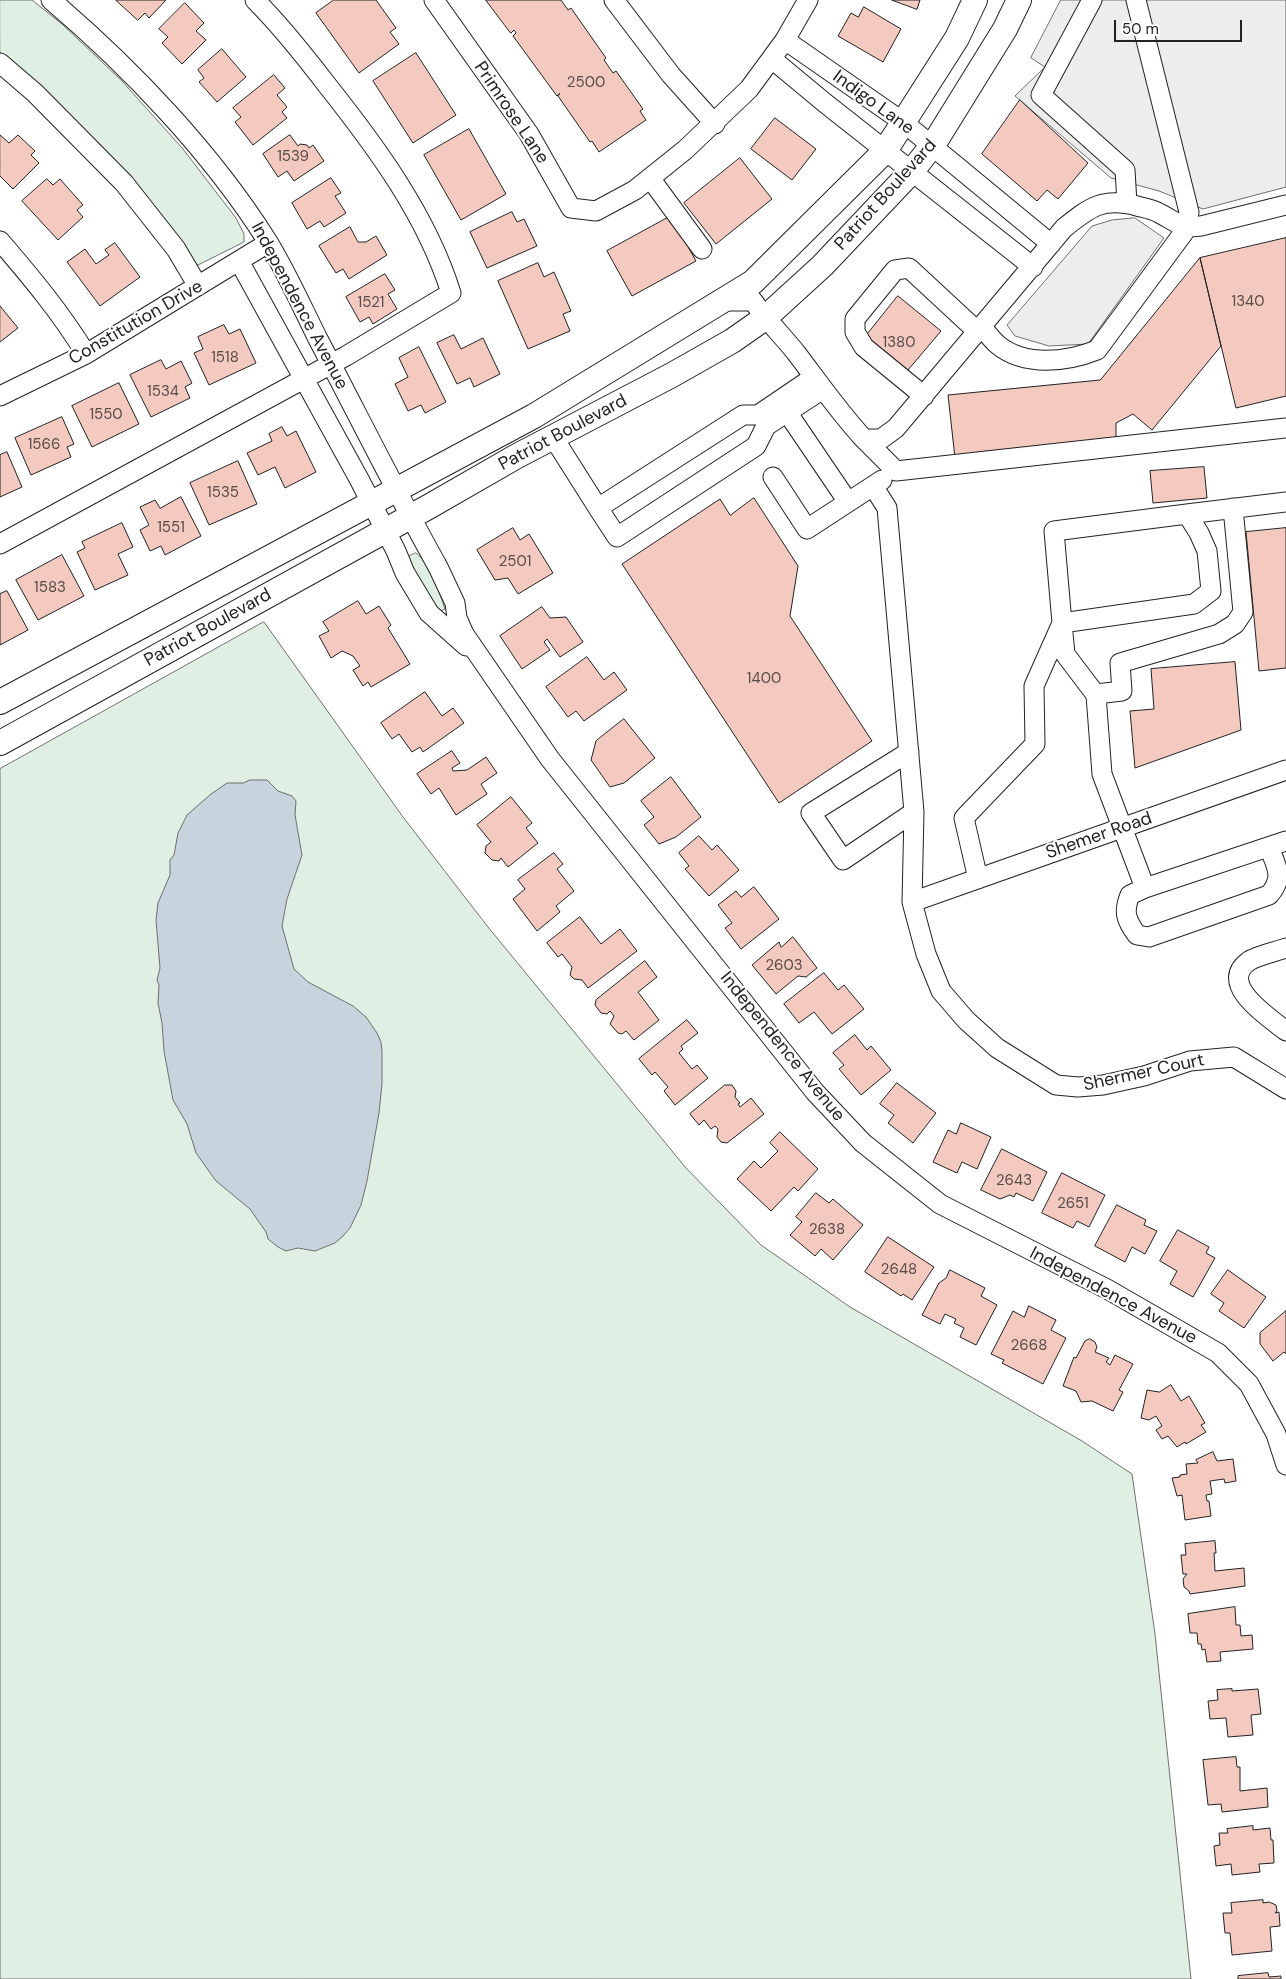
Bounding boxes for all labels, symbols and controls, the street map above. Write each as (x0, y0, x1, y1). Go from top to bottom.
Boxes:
scale bar (1116, 10, 1244, 42)
text: 50 m (1122, 19, 1159, 39)
street label: Primrose Lane (469, 58, 553, 168)
street label: Indigo Lane (828, 66, 918, 140)
house number: 2500 (567, 74, 605, 92)
street label: Patriot Boulevard (830, 135, 942, 255)
house number: 1539 (277, 148, 309, 166)
street label: Independence Avenue (246, 219, 352, 393)
street label: Constitution Drive (65, 276, 207, 370)
house number: 1340 (1232, 293, 1264, 311)
house number: 1521 (358, 294, 384, 312)
house number: 1380 (883, 334, 915, 352)
house number: 1518 (211, 349, 239, 367)
house number: 1534 (147, 383, 179, 401)
street label: Patriot Boulevard (495, 390, 631, 476)
house number: 1550 (89, 406, 123, 424)
house number: 1566 (28, 436, 60, 454)
house number: 1535 (207, 484, 239, 502)
house number: 1551 (157, 519, 185, 537)
house number: 2501 (499, 553, 531, 571)
house number: 1583 (34, 579, 66, 597)
street label: Patriot Boulevard (141, 584, 275, 672)
house number: 1400 (747, 670, 781, 688)
street label: Shemer Road (1043, 808, 1155, 864)
house number: 2603 (765, 957, 803, 975)
street label: Independence Avenue (715, 968, 849, 1126)
street label: Shermer Court (1082, 1050, 1206, 1096)
house number: 2643 (996, 1172, 1032, 1190)
house number: 2651 (1057, 1195, 1089, 1213)
house number: 2638 (809, 1221, 845, 1239)
street label: Independence Avenue (1026, 1243, 1200, 1349)
house number: 2648 (881, 1261, 917, 1279)
house number: 2668 (1011, 1337, 1047, 1355)

